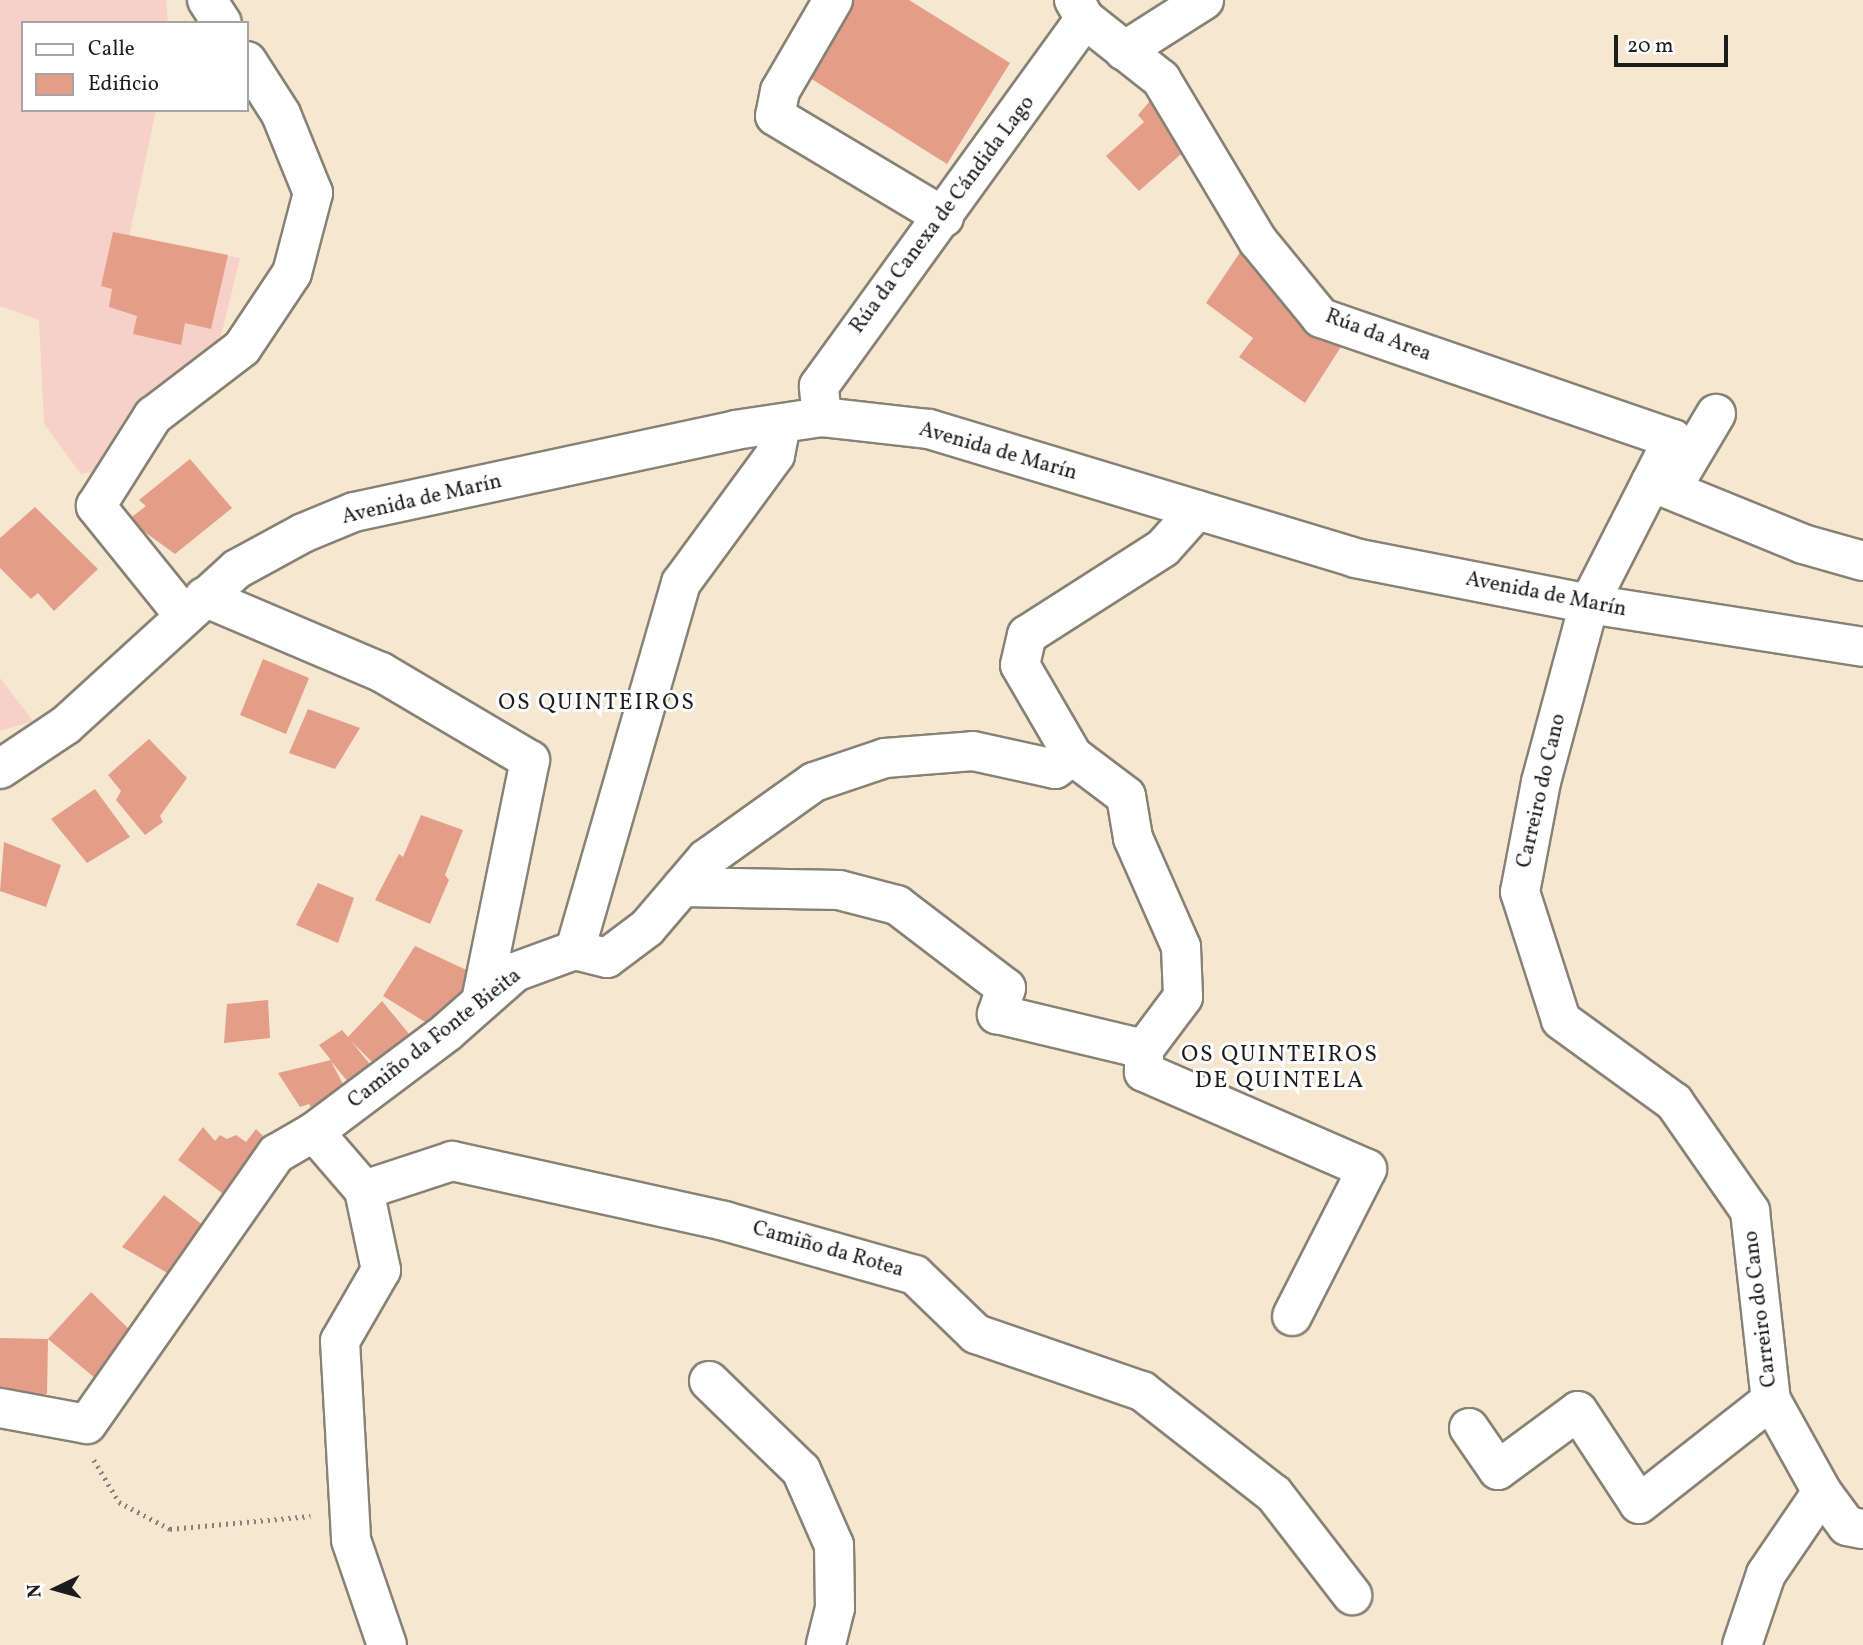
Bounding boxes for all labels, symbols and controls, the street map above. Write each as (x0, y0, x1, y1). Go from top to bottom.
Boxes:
legend (21, 21, 248, 112)
scale bar (1618, 21, 1732, 65)
text: 20 m (1627, 32, 1673, 61)
text: Calle (88, 35, 135, 64)
text: Edificio (88, 70, 159, 99)
street label: Rúa da Canexa de Cándida Lago (845, 91, 1041, 339)
street label: Rúa da Area (1322, 304, 1434, 368)
street label: Avenida de Marín (916, 417, 1080, 487)
street label: Avenida de Marín (340, 469, 504, 531)
street label: Avenida de Marín (1463, 567, 1629, 623)
district label: OS QUINTEIROS (500, 689, 694, 717)
street label: Carreiro do Cano (1512, 712, 1572, 870)
street label: Camiño da Fonte Bieita (343, 964, 527, 1114)
district label: OS QUINTEIROS DE QUINTELA (1183, 1041, 1377, 1095)
street label: Camiño da Rotea (749, 1216, 907, 1284)
street label: Carreiro do Cano (1739, 1229, 1783, 1389)
north arrow (21, 1554, 91, 1624)
text: N (22, 1583, 49, 1599)

